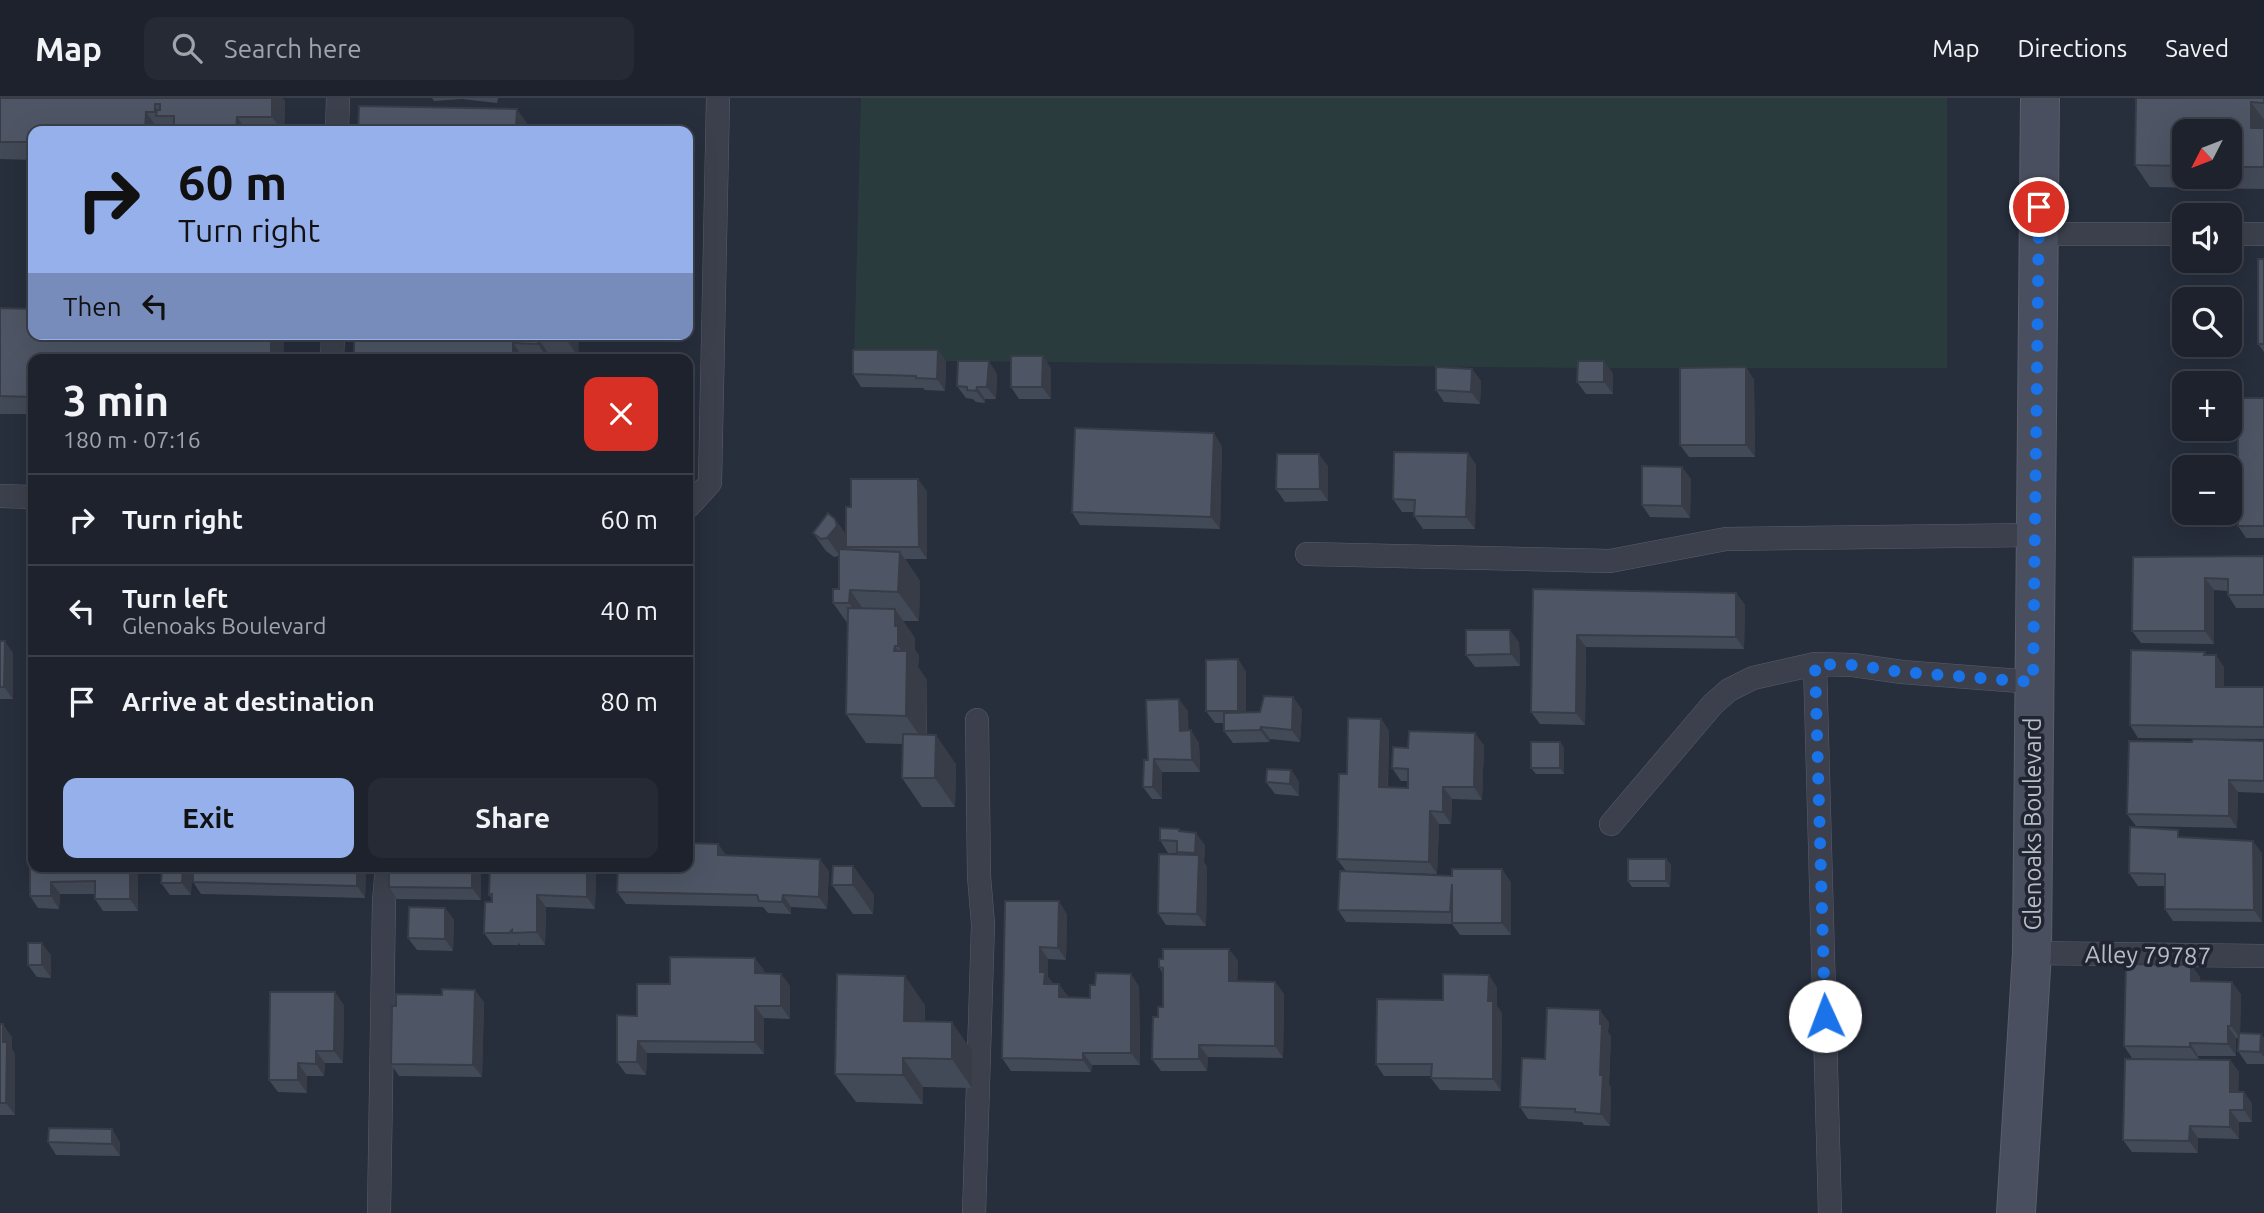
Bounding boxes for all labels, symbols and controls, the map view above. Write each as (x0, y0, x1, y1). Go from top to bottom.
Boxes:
search box (144, 17, 634, 80)
icon: search (168, 29, 206, 67)
text: Map (35, 30, 102, 67)
text: Search here (224, 34, 362, 63)
text: Map (1932, 35, 1979, 62)
text: Directions (2017, 35, 2127, 62)
text: Saved (2165, 35, 2229, 62)
north arrow (2172, 119, 2242, 189)
map controls (2172, 119, 2242, 525)
icon: right (63, 154, 154, 245)
text: 60 m (178, 154, 287, 209)
pin (2009, 177, 2069, 237)
icon: arrive (2020, 188, 2058, 226)
button: sound (2172, 203, 2242, 273)
text: Turn right (178, 212, 320, 248)
icon: left (136, 287, 174, 325)
button: search (2172, 287, 2242, 357)
text: Then (63, 292, 122, 321)
button: + (2172, 371, 2242, 441)
text: 3 min (63, 377, 169, 424)
button: close (584, 377, 658, 451)
text: 180 m · 07:16 (63, 427, 201, 452)
button: − (2172, 455, 2242, 525)
icon: right (63, 501, 101, 539)
text: Turn right (122, 505, 243, 534)
text: 60 m (600, 505, 658, 534)
text: Turn left (122, 584, 228, 613)
icon: left (63, 592, 101, 630)
text: 40 m (600, 596, 658, 625)
text: Glenoaks Boulevard (122, 613, 326, 638)
icon: arrive (63, 683, 101, 721)
text: Arrive at destination (122, 687, 375, 716)
text: 80 m (600, 687, 658, 716)
street label: Glenoaks Boulevard (2019, 717, 2046, 931)
button: Exit (63, 778, 354, 858)
button: Share (368, 778, 658, 858)
street label: Alley 79787 (2085, 940, 2211, 970)
position arrow (1788, 979, 1862, 1053)

